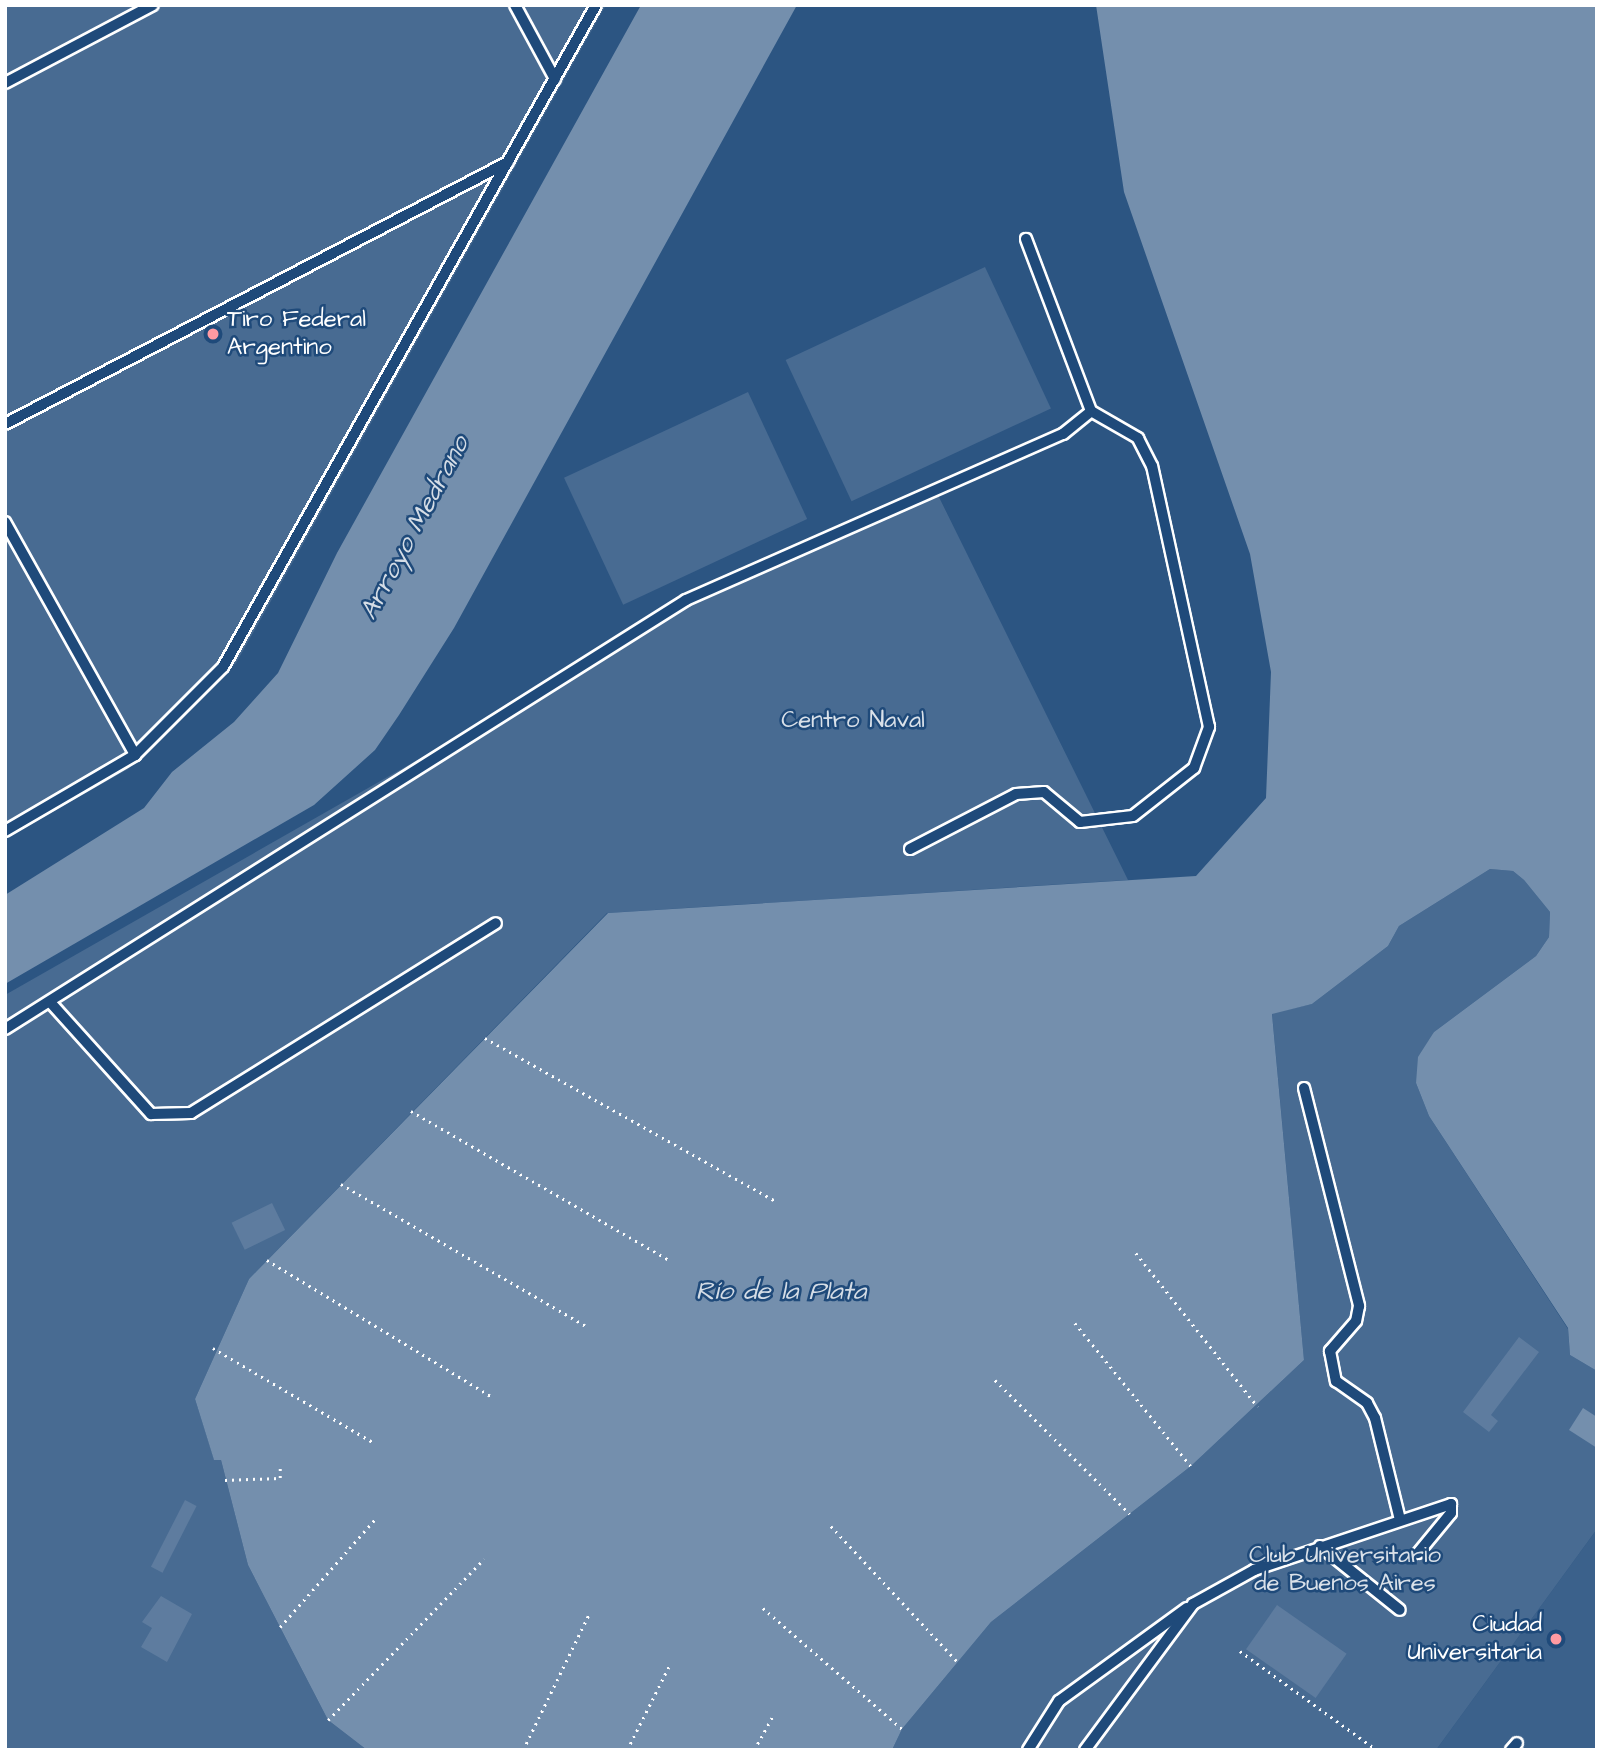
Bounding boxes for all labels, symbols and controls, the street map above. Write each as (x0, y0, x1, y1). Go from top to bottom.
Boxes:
place label: Tiro Federal Argentino (227, 306, 366, 362)
marker: Tiro Federal Argentino (205, 326, 221, 342)
water label: Arroyo Medrano (353, 431, 477, 625)
park label: Centro Naval (781, 707, 925, 735)
water label: Río de la Plata (696, 1276, 866, 1308)
park label: Club Universitario de Buenos Aires (1249, 1542, 1441, 1598)
place label: Ciudad Universitaria (1408, 1611, 1542, 1667)
marker: Ciudad Universitaria (1548, 1631, 1564, 1647)

